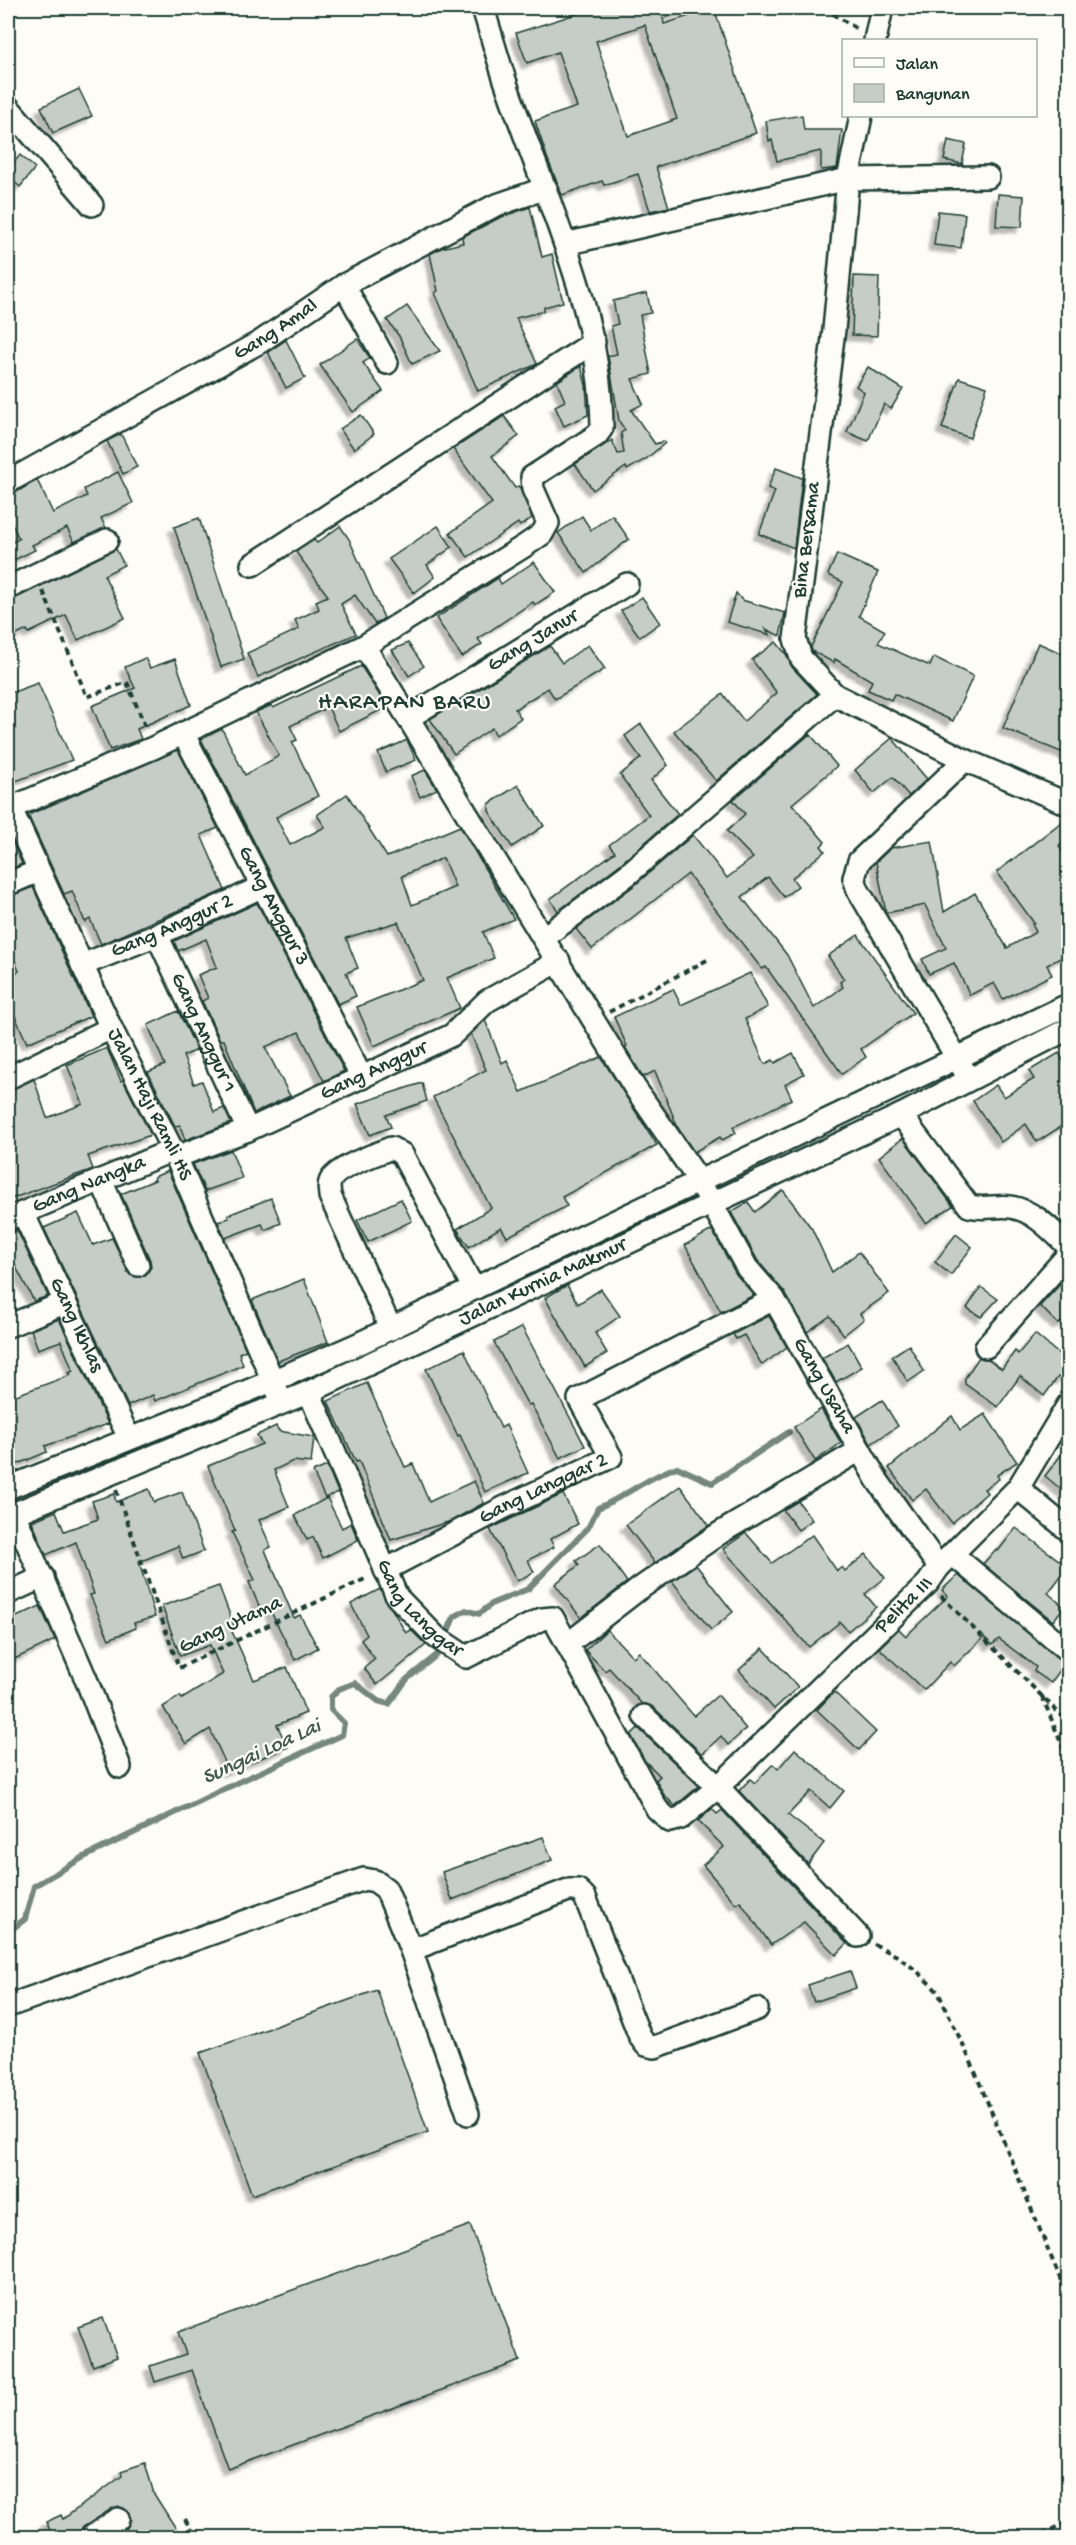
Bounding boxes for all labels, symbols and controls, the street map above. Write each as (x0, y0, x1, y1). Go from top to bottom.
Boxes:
legend (842, 39, 1037, 117)
text: Jalan (896, 55, 938, 76)
text: Bangunan (895, 85, 970, 106)
street label: Gang Amal (229, 294, 323, 367)
street label: Bina Bersama (788, 479, 828, 601)
street label: Gang Janur (483, 603, 585, 679)
district label: HARAPAN BARU (318, 689, 492, 718)
street label: Gang Anggur 3 (231, 842, 314, 970)
street label: Gang Anggur 2 (108, 889, 237, 964)
street label: Gang Anggur 1 (164, 969, 241, 1097)
street label: Jalan Haji Ramli HS (101, 1024, 197, 1185)
street label: Gang Anggur (317, 1035, 433, 1107)
street label: Gang Nangka (29, 1150, 151, 1220)
street label: Jalan Kurnia Makmur (455, 1232, 632, 1332)
street label: Gang Ikhlas (43, 1274, 109, 1378)
street label: Gang Usaha (786, 1334, 861, 1440)
street label: Gang Langgar 2 (475, 1448, 612, 1531)
street label: Gang Langgar (370, 1556, 468, 1664)
street label: Pelita III (869, 1573, 940, 1640)
street label: Gang Utama (176, 1591, 288, 1661)
water label: Sungai Loa Lai (199, 1713, 327, 1792)

